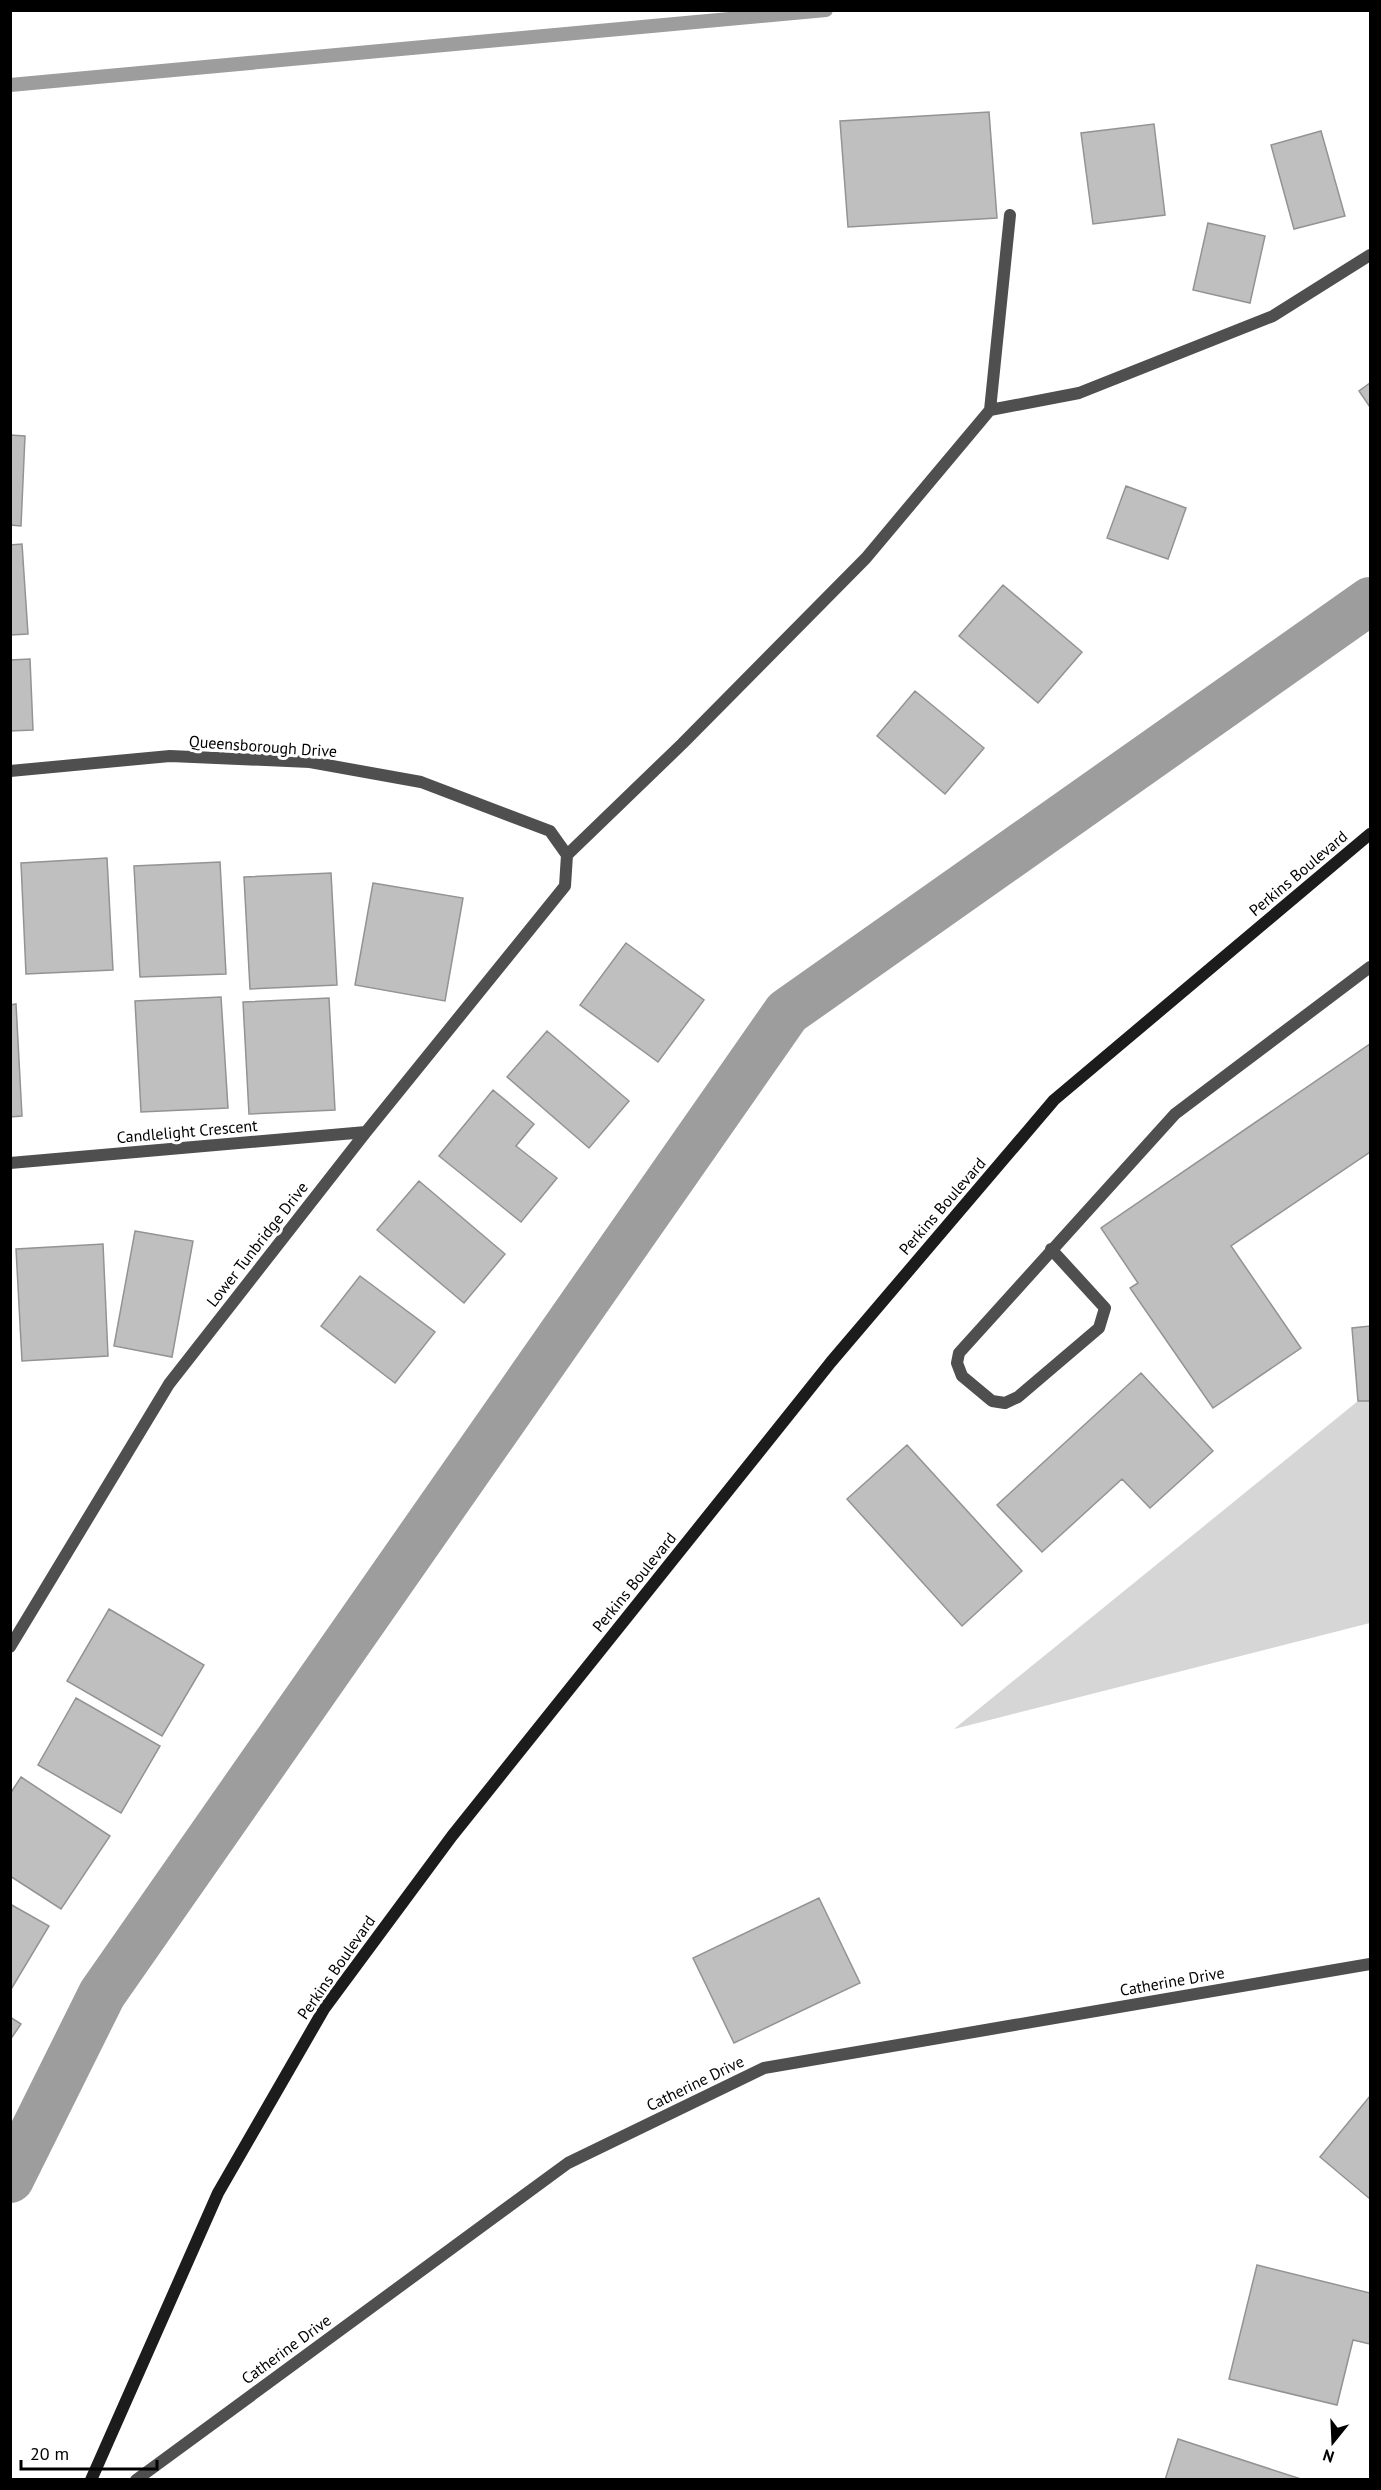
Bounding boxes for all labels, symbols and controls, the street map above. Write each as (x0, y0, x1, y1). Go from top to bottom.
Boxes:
street label: Queensborough Drive (188, 731, 338, 761)
street label: Perkins Boulevard (1245, 826, 1351, 920)
street label: Candlelight Crescent (116, 1115, 259, 1147)
street label: Perkins Boulevard (894, 1153, 990, 1259)
street label: Lower Tunbridge Drive (202, 1178, 312, 1310)
street label: Perkins Boulevard (588, 1528, 680, 1636)
street label: Perkins Boulevard (293, 1911, 379, 2023)
street label: Catherine Drive (1118, 1962, 1226, 2000)
street label: Catherine Drive (643, 2051, 747, 2115)
street label: Catherine Drive (237, 2310, 335, 2388)
north arrow (1303, 2412, 1363, 2472)
scale bar (21, 2433, 158, 2471)
text: 20 m (30, 2442, 69, 2465)
text: N (1320, 2445, 1336, 2467)

